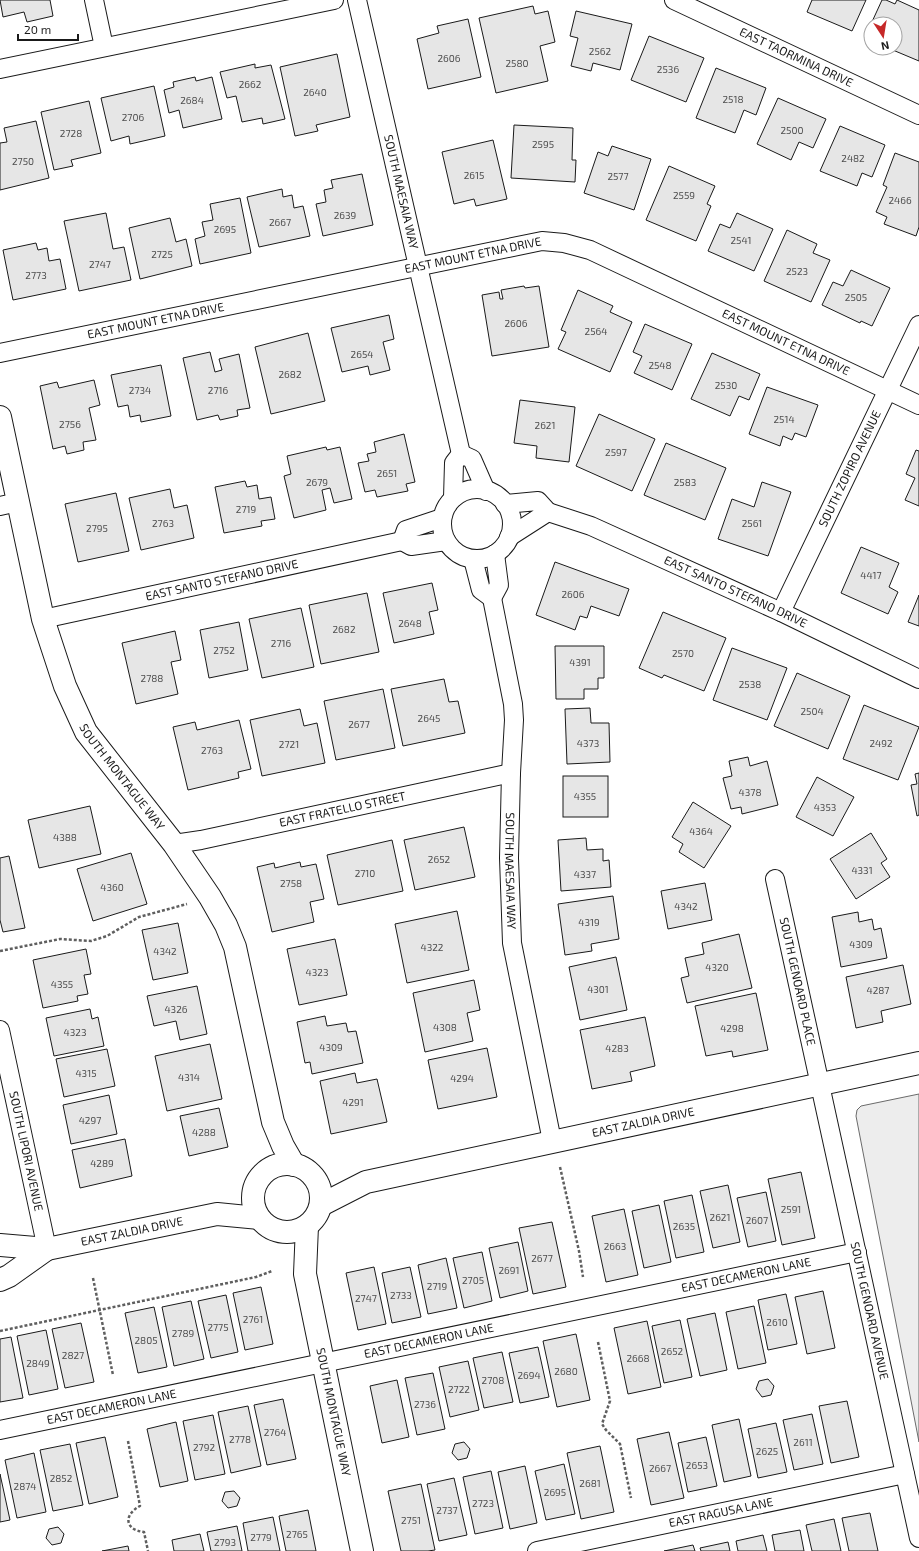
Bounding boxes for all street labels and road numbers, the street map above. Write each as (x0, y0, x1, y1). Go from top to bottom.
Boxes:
street label: EAST TAORMINA DRIVE (738, 24, 856, 89)
street label: SOUTH MAESAIA WAY (382, 133, 422, 251)
street label: EAST MOUNT ETNA DRIVE (403, 233, 543, 275)
street label: EAST MOUNT ETNA DRIVE (86, 299, 225, 341)
street label: EAST MOUNT ETNA DRIVE (720, 305, 853, 378)
street label: SOUTH ZOPIRO AVENUE (815, 407, 883, 529)
street label: EAST SANTO STEFANO DRIVE (662, 552, 810, 630)
street label: EAST SANTO STEFANO DRIVE (144, 556, 300, 603)
street label: SOUTH MONTAGUE WAY (77, 721, 168, 832)
street label: EAST FRATELLO STREET (278, 788, 407, 829)
street label: SOUTH MAESAIA WAY (503, 812, 520, 930)
street label: SOUTH GENOARD PLACE (778, 916, 819, 1047)
street label: SOUTH LIPORI AVENUE (7, 1090, 47, 1212)
street label: EAST ZALDIA DRIVE (590, 1104, 696, 1139)
street label: EAST ZALDIA DRIVE (79, 1213, 185, 1248)
street label: SOUTH GENOARD AVENUE (848, 1240, 892, 1381)
street label: EAST DECAMERON LANE (680, 1254, 812, 1294)
street label: EAST DECAMERON LANE (363, 1320, 495, 1360)
street label: SOUTH MONTAGUE WAY (314, 1346, 354, 1477)
street label: EAST DECAMERON LANE (45, 1386, 178, 1426)
street label: EAST RAGUSA LANE (667, 1494, 774, 1529)

